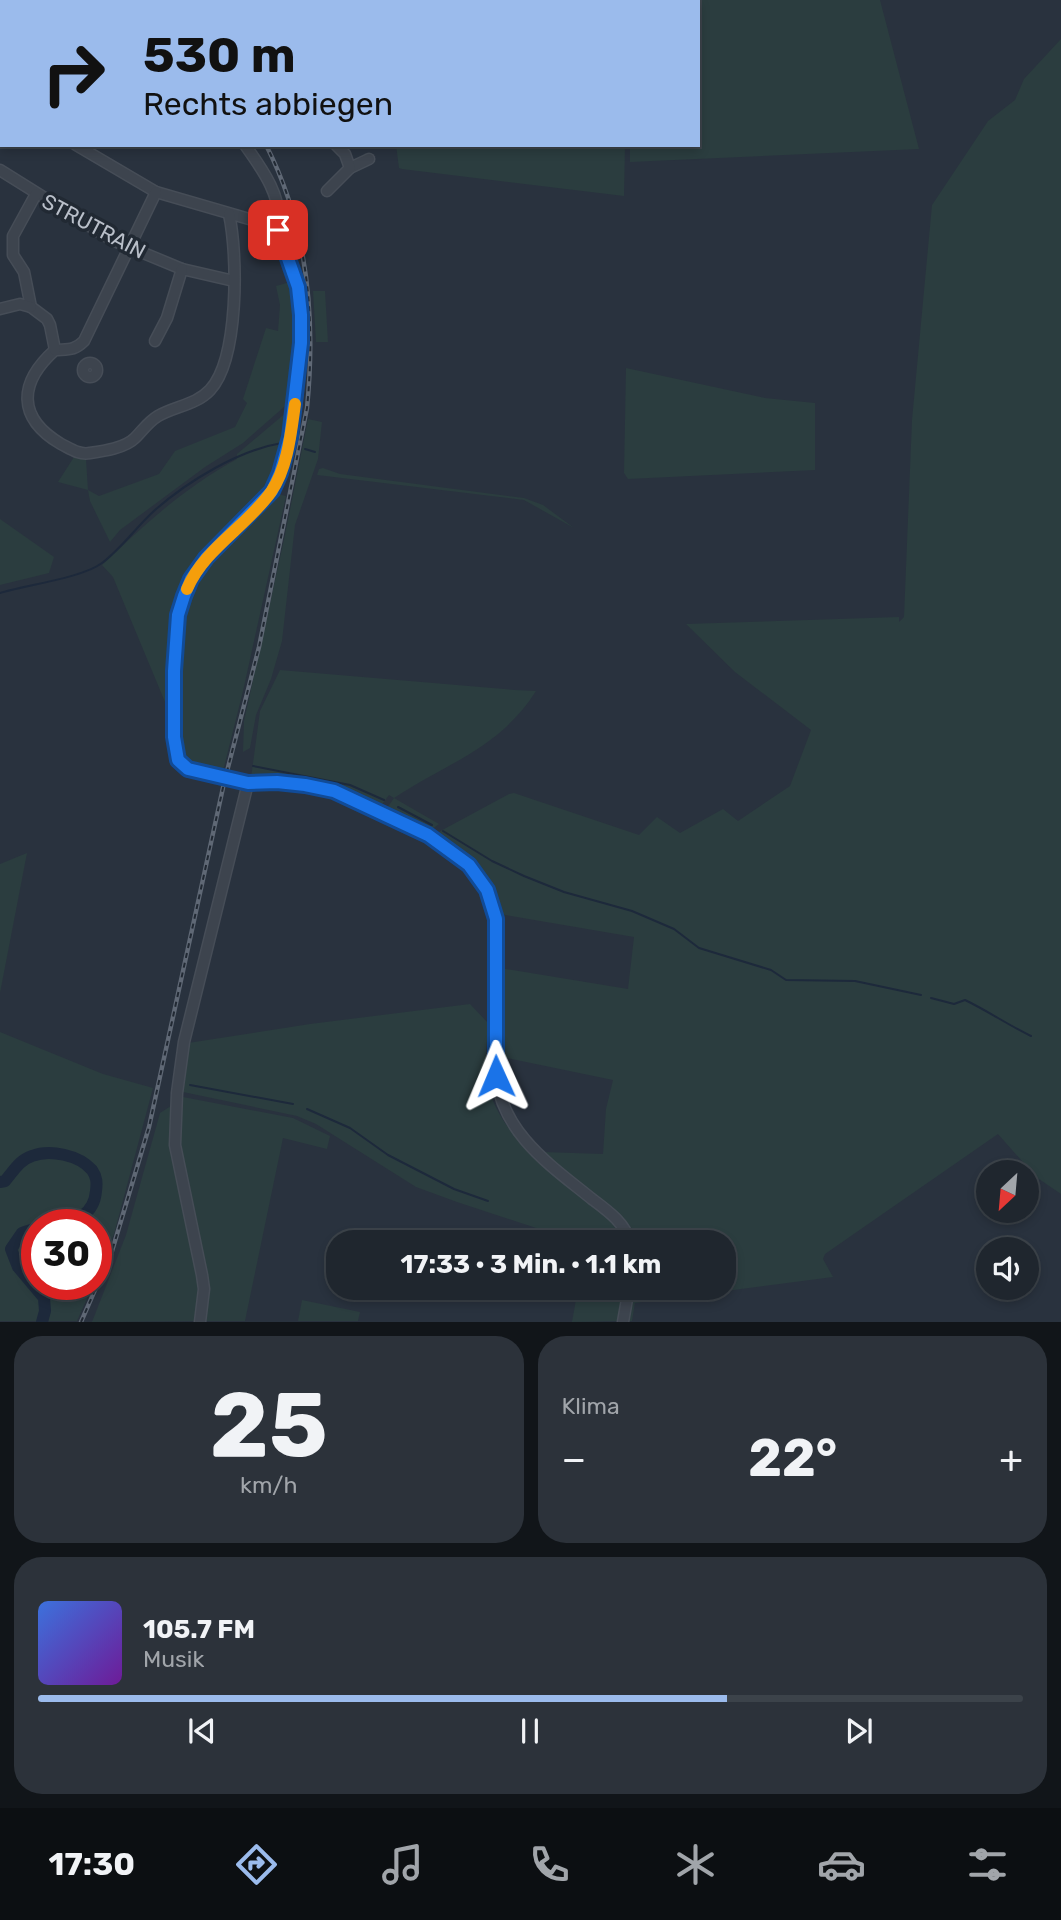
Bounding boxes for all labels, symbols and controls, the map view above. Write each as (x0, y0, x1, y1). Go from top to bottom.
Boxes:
text: 530 m (143, 26, 296, 84)
icon: right (28, 28, 119, 119)
text: Rechts abbiegen (143, 85, 393, 123)
street label: STRUTRAIN (38, 188, 150, 264)
pin (248, 200, 308, 260)
icon: arrive (259, 211, 297, 249)
position arrow (459, 1039, 533, 1113)
north arrow (976, 1160, 1040, 1223)
map controls (976, 1160, 1039, 1300)
speed limit sign: 30 (21, 1209, 112, 1300)
button: sound (976, 1237, 1039, 1300)
text: 17:33 · 3 Min. · 1.1 km (401, 1249, 661, 1280)
text: 25 (210, 1371, 328, 1479)
text: Klima (562, 1392, 620, 1420)
text: 22° (748, 1427, 837, 1489)
text: − (562, 1436, 586, 1482)
text: + (999, 1436, 1023, 1482)
text: km/h (240, 1471, 297, 1499)
text: 105.7 FM (143, 1614, 255, 1645)
text: Musik (143, 1645, 204, 1673)
icon: previous (183, 1712, 221, 1750)
icon: pause (511, 1712, 549, 1750)
icon: next (840, 1712, 878, 1750)
icon: directions (232, 1840, 281, 1889)
icon: music (378, 1840, 427, 1889)
icon: phone (525, 1840, 574, 1889)
icon: climate (671, 1840, 720, 1889)
icon: car (817, 1840, 866, 1889)
icon: filters (963, 1840, 1012, 1889)
text: 17:30 (49, 1845, 135, 1883)

